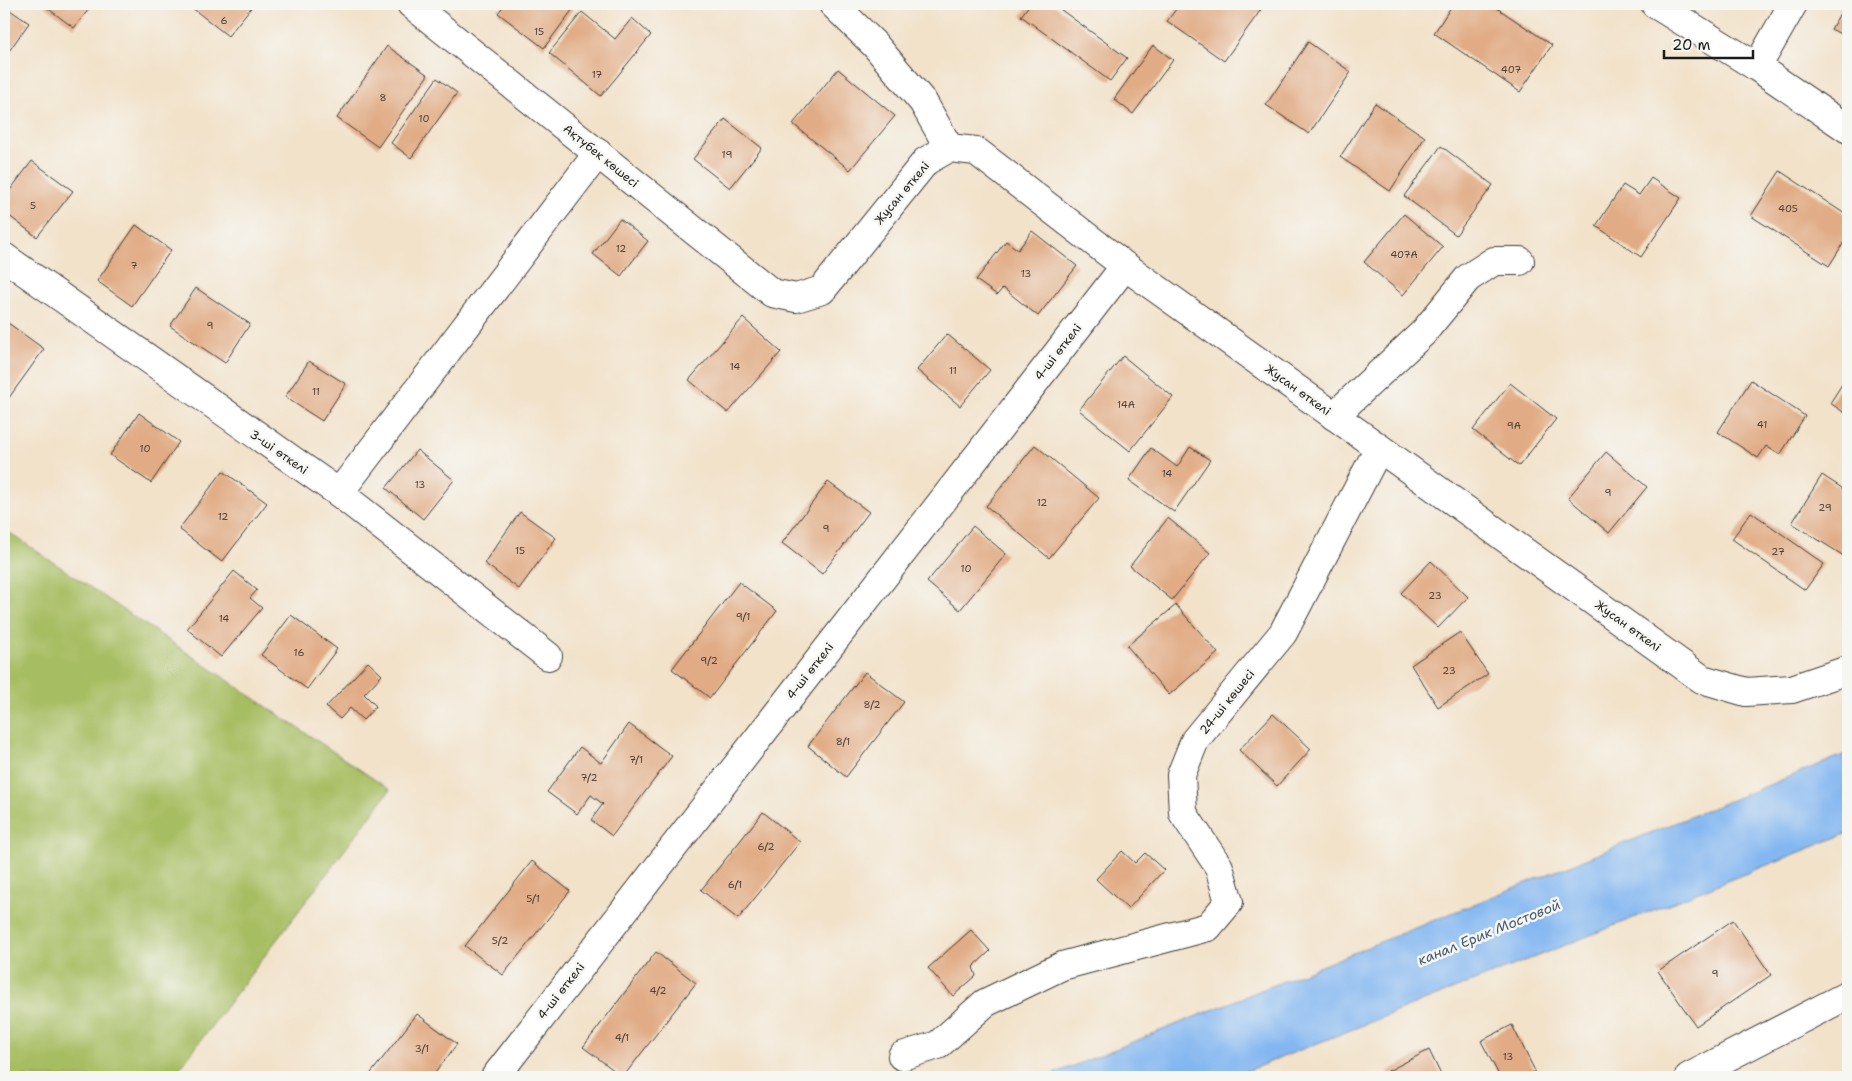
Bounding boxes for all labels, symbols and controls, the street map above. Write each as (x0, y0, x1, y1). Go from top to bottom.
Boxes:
house number: 6 (221, 14, 228, 27)
house number: 15 (534, 25, 544, 38)
scale bar (1664, 28, 1753, 60)
text: 20 m (1672, 35, 1711, 55)
house number: 407 (1501, 63, 1521, 76)
house number: 17 (592, 68, 602, 81)
house number: 8 (380, 91, 387, 104)
house number: 10 (419, 112, 429, 125)
street label: Ақтүбек көшесi (560, 121, 642, 191)
house number: 19 (722, 148, 732, 161)
street label: Жусан өткелі (871, 158, 933, 228)
house number: 5 (30, 199, 36, 212)
house number: 405 (1778, 202, 1798, 215)
house number: 12 (616, 242, 626, 255)
house number: 407А (1390, 248, 1418, 261)
house number: 7 (131, 259, 138, 272)
house number: 13 (1021, 267, 1031, 280)
house number: 9 (207, 319, 214, 332)
street label: 4-шi өткелi (1031, 320, 1085, 384)
house number: 14 (730, 360, 740, 373)
street label: Жусан өткелі (1262, 361, 1334, 419)
house number: 11 (949, 364, 957, 377)
house number: 11 (312, 385, 320, 398)
house number: 14А (1117, 398, 1135, 411)
house number: 41 (1757, 418, 1767, 431)
house number: 9А (1507, 419, 1521, 432)
street label: 3-шi өткелi (247, 426, 311, 478)
house number: 10 (140, 442, 150, 455)
house number: 14 (1162, 467, 1172, 480)
house number: 13 (415, 478, 425, 491)
house number: 9 (1605, 486, 1612, 499)
house number: 12 (1037, 496, 1047, 509)
house number: 29 (1818, 501, 1832, 514)
house number: 12 (218, 510, 228, 523)
house number: 9 (823, 522, 830, 535)
house number: 15 (515, 544, 525, 557)
house number: 27 (1771, 545, 1785, 558)
house number: 10 (961, 562, 971, 575)
house number: 23 (1428, 589, 1442, 602)
street label: Жусан өткелі (1592, 597, 1664, 655)
house number: 9/1 (736, 610, 750, 623)
house number: 14 (219, 612, 229, 625)
street label: 4-шi өткелi (783, 639, 837, 703)
house number: 16 (294, 646, 304, 659)
house number: 9/2 (700, 654, 718, 667)
house number: 23 (1442, 664, 1456, 677)
street label: 24-ші көшесi (1196, 666, 1258, 738)
house number: 8/2 (863, 698, 881, 711)
house number: 8/1 (836, 735, 850, 748)
house number: 7/1 (629, 753, 643, 766)
house number: 7/2 (581, 771, 597, 784)
house number: 6/2 (757, 840, 775, 853)
house number: 6/1 (728, 878, 742, 891)
house number: 5/1 (526, 892, 540, 905)
water label: канал Ерик Мостовой (1415, 895, 1563, 969)
house number: 5/2 (492, 934, 508, 947)
street label: 4-шi өткелi (534, 959, 588, 1023)
house number: 9 (1712, 967, 1719, 980)
house number: 4/2 (649, 984, 667, 997)
house number: 4/1 (615, 1031, 629, 1044)
house number: 3/1 (415, 1042, 429, 1055)
house number: 13 (1503, 1050, 1513, 1063)

